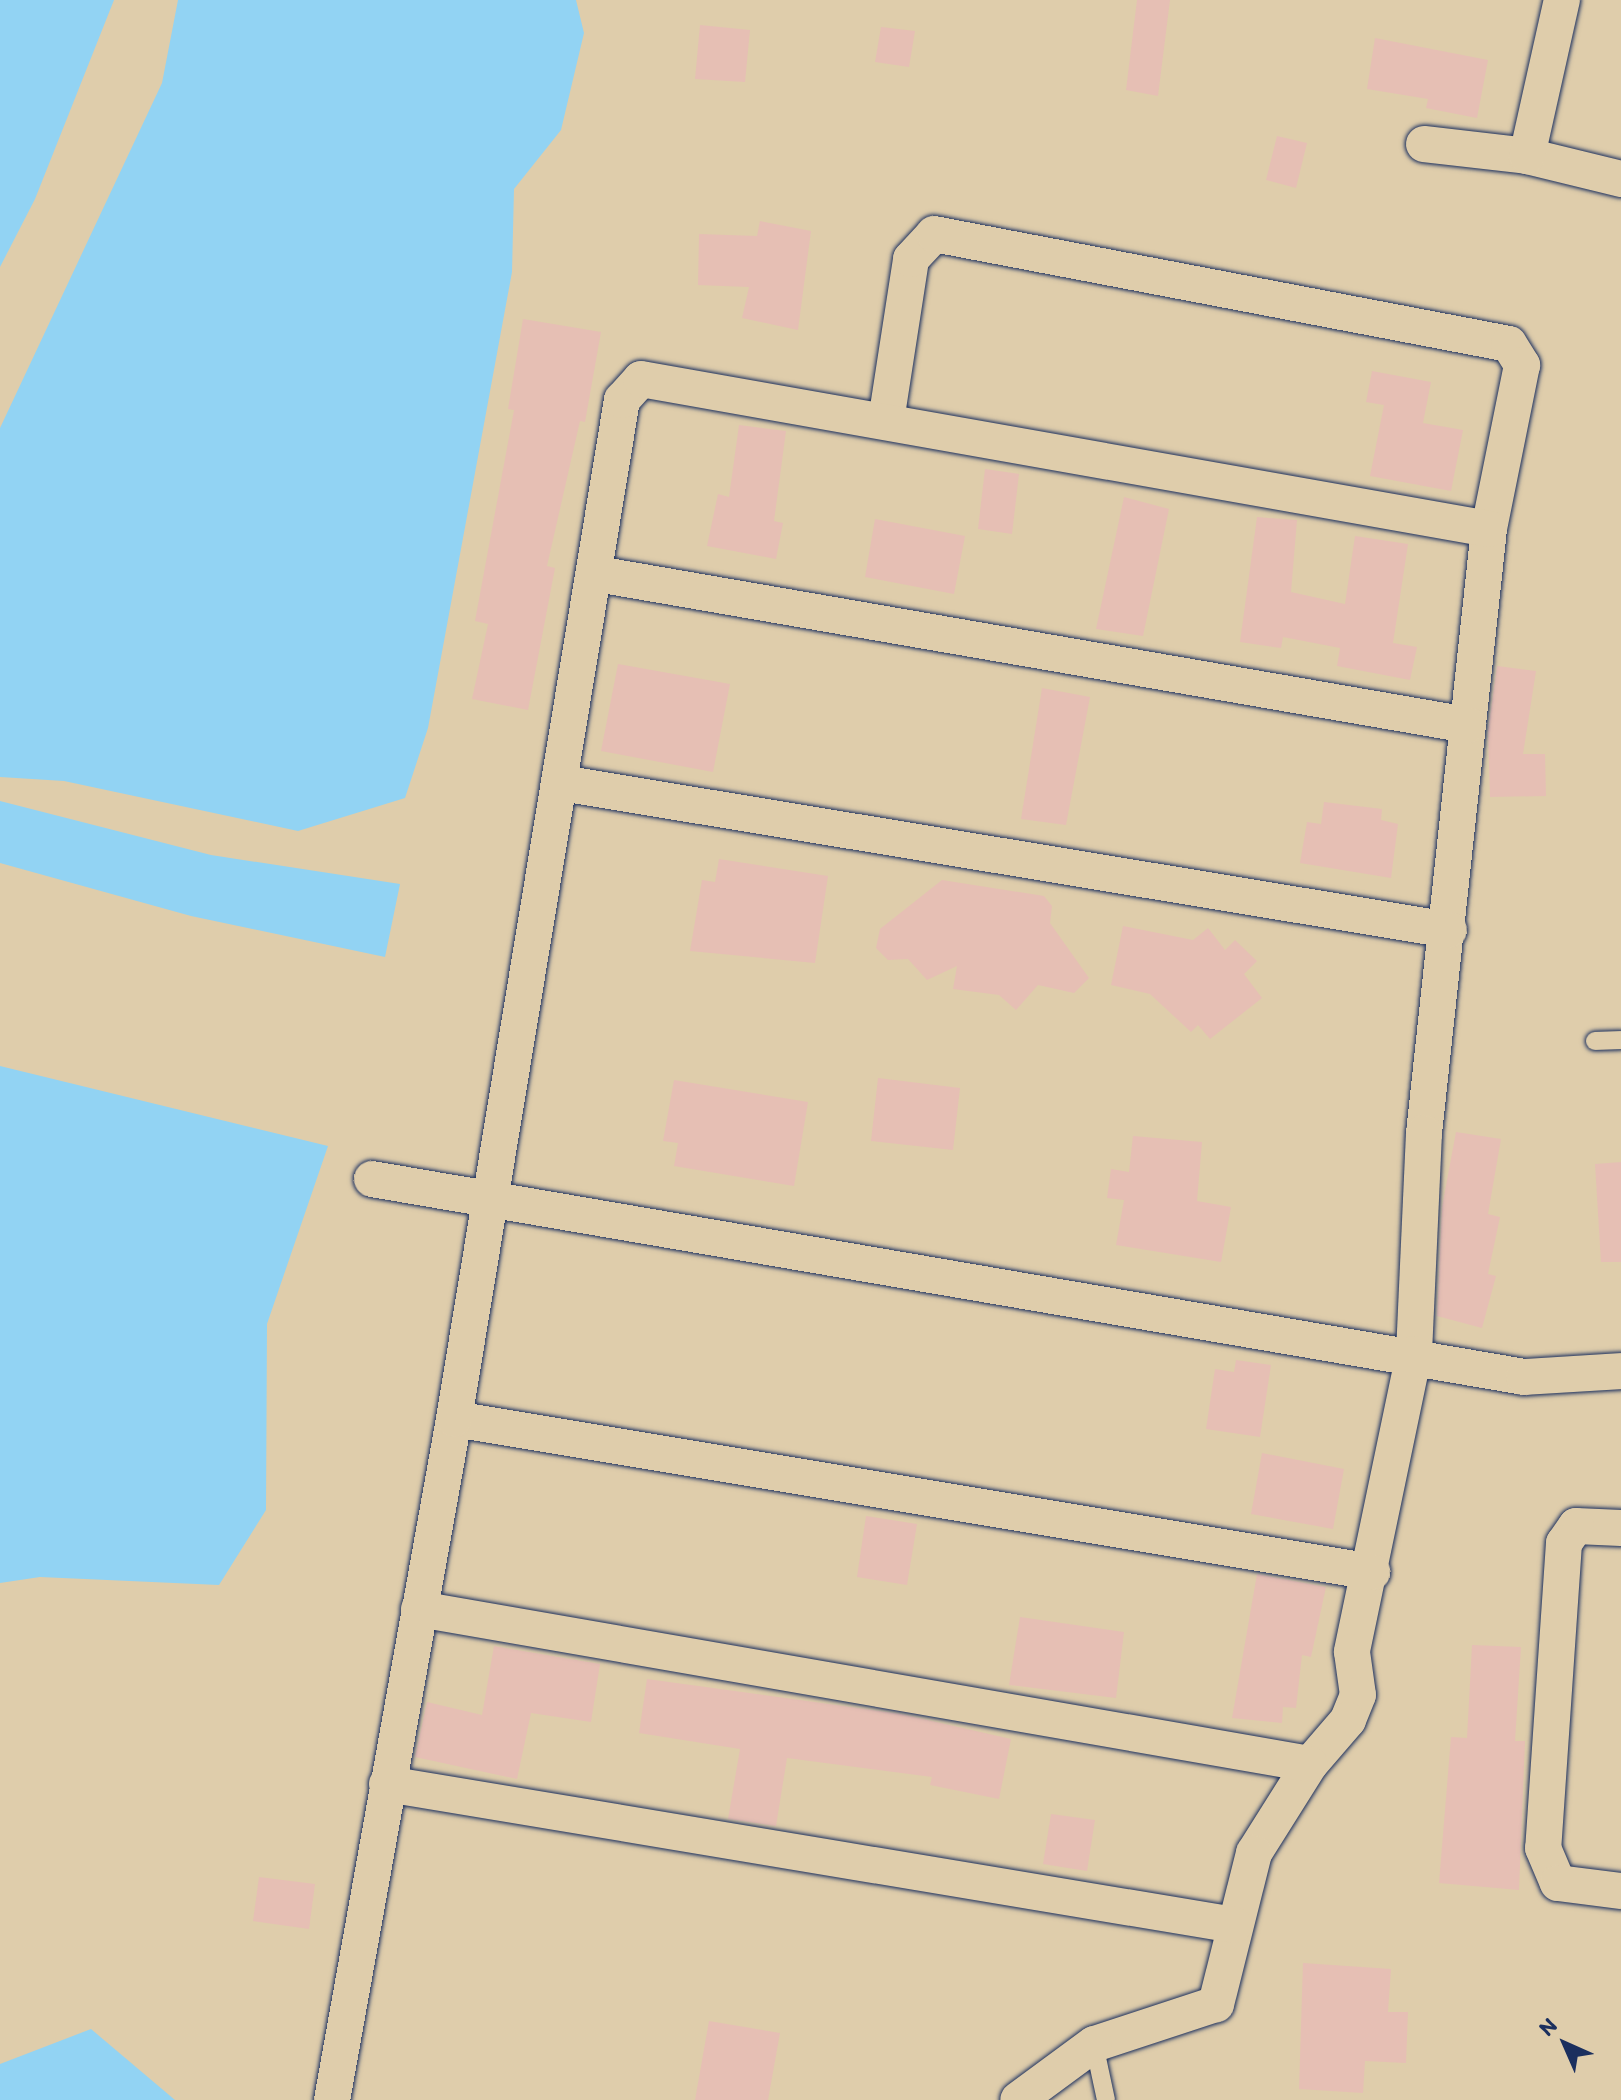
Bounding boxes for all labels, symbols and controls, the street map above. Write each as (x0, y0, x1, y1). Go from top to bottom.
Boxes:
north arrow (1525, 2004, 1605, 2084)
text: N (1533, 2012, 1562, 2041)

